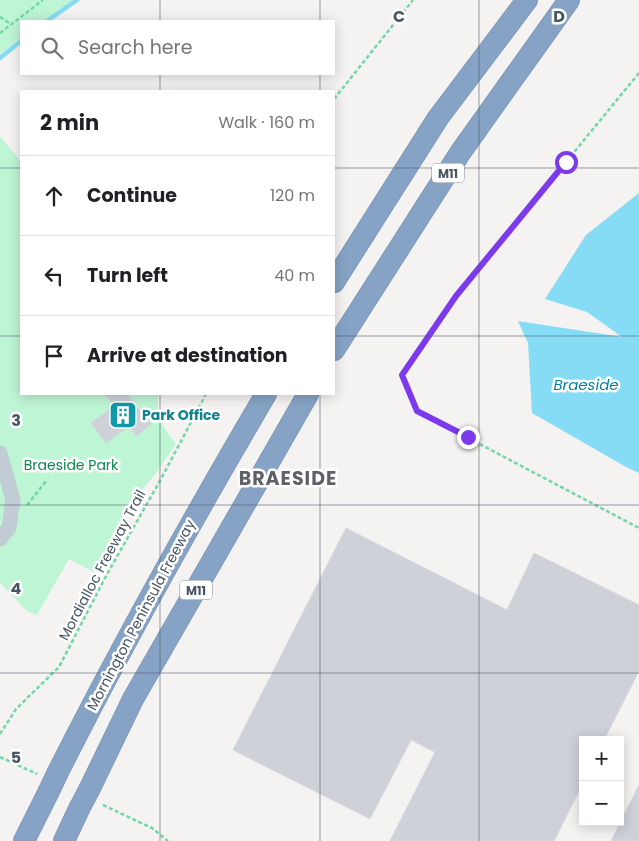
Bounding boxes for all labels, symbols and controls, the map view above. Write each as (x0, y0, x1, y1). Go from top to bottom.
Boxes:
text: C (393, 5, 405, 28)
text: D (553, 5, 565, 28)
search box (20, 20, 335, 75)
icon: search (38, 34, 66, 62)
text: Search here (78, 34, 192, 61)
text: 2 min (40, 108, 99, 137)
text: Walk · 160 m (218, 111, 315, 134)
route start (555, 151, 578, 174)
road number: M11 (432, 164, 464, 182)
icon: ahead (40, 182, 68, 210)
text: Continue (87, 182, 177, 209)
text: 120 m (270, 184, 315, 207)
icon: left (40, 262, 68, 290)
text: Turn left (87, 262, 168, 289)
text: 40 m (274, 264, 315, 287)
icon: arrive (40, 342, 68, 370)
text: Arrive at destination (87, 342, 288, 369)
water label: Braeside (553, 374, 619, 395)
building icon: Park Office (108, 400, 138, 430)
place label: Park Office (142, 405, 221, 425)
text: 3 (11, 409, 21, 432)
route end (457, 426, 480, 449)
park label: Braeside Park (24, 455, 119, 475)
district label: BRAESIDE (239, 465, 337, 492)
street label: Mordialloc Freeway Trail (54, 486, 150, 644)
street label: Mornington Peninsula Freeway (82, 516, 200, 714)
text: 4 (11, 577, 22, 600)
road number: M11 (180, 580, 212, 600)
map controls (579, 736, 624, 826)
button: + (579, 736, 624, 781)
text: 5 (11, 746, 21, 769)
button: − (579, 781, 624, 826)

